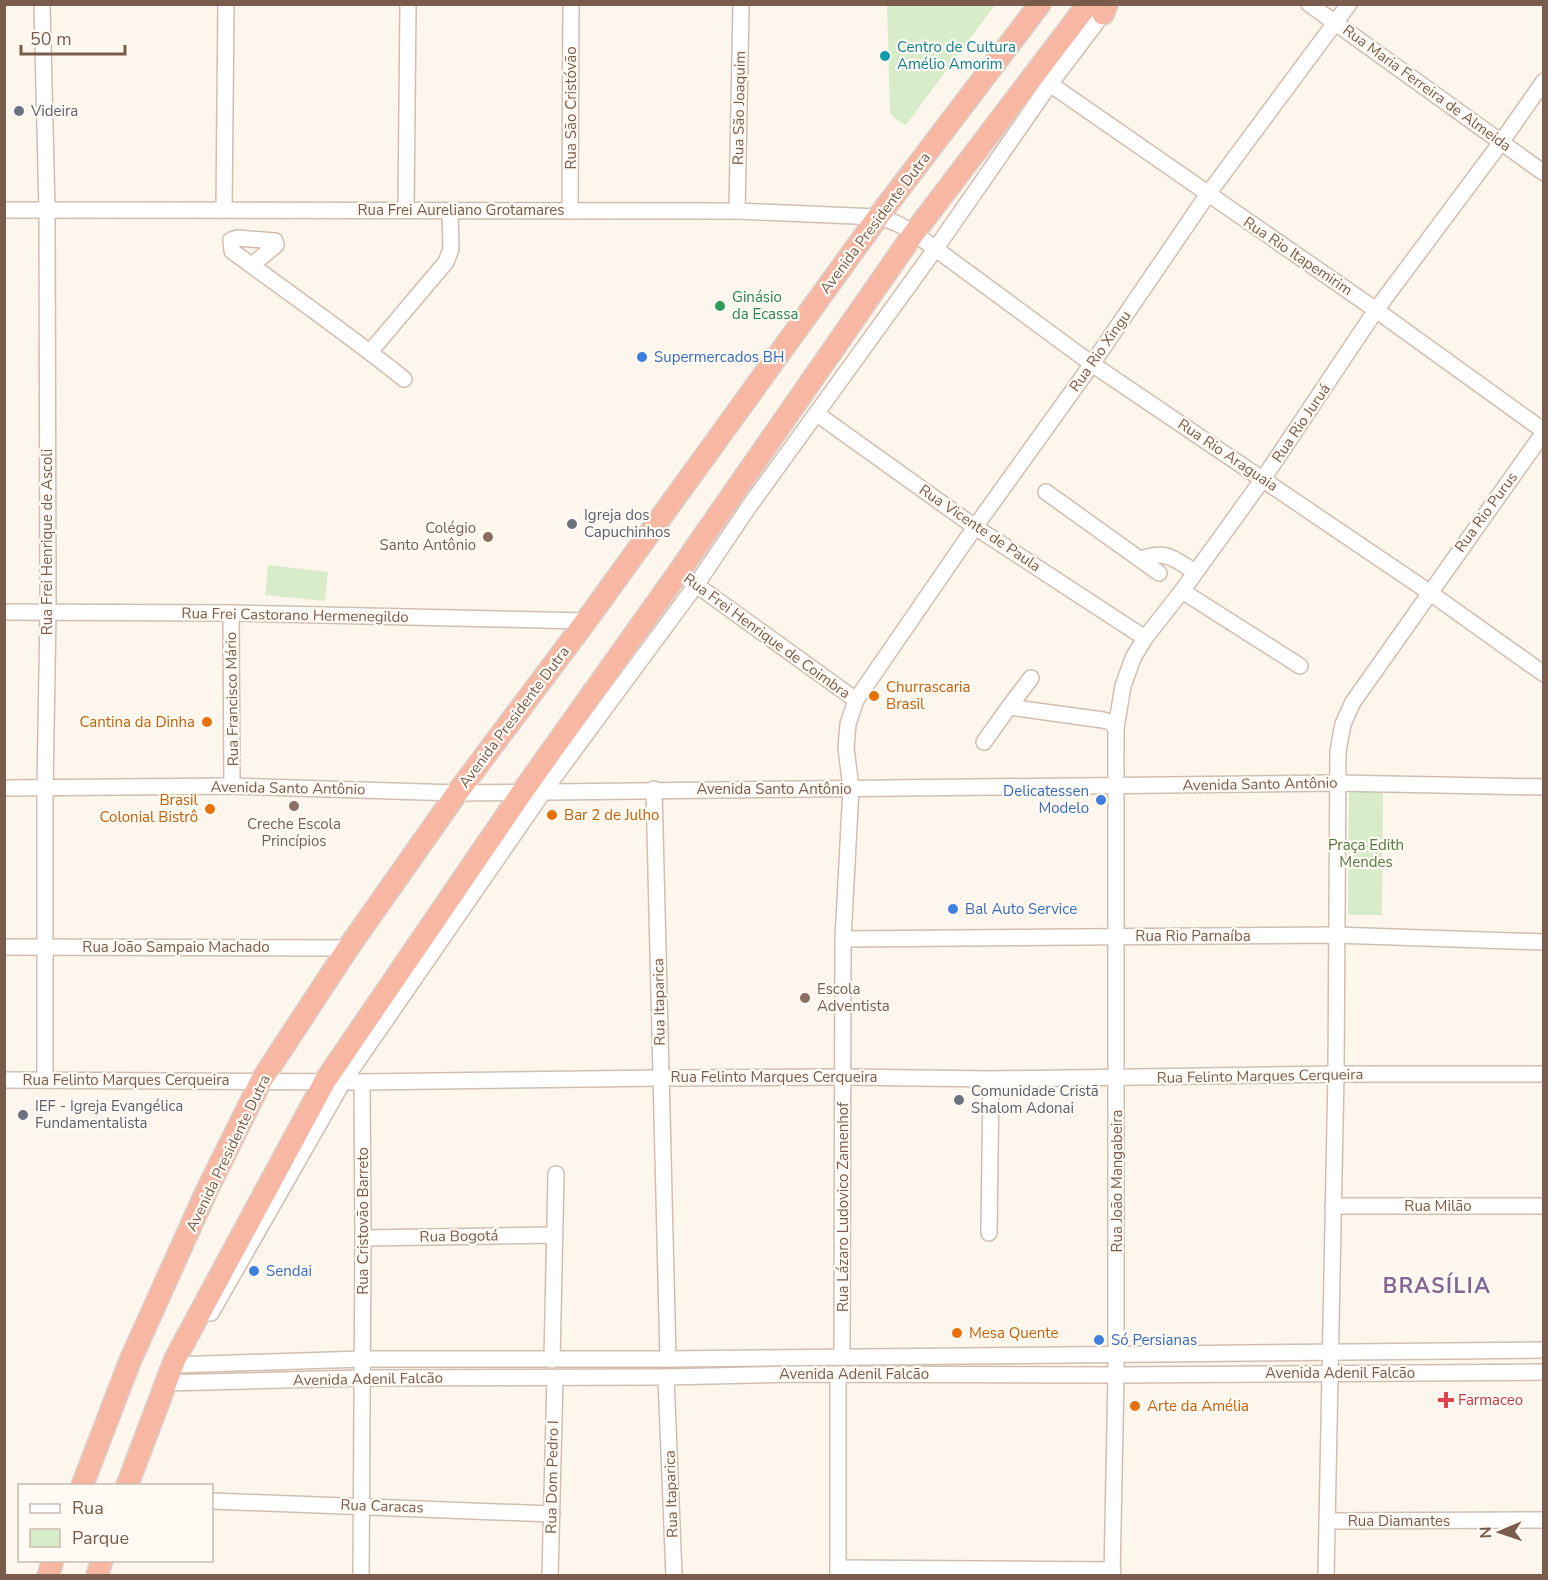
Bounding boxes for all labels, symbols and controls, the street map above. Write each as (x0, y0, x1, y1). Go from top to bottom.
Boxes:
scale bar (21, 18, 124, 56)
street label: Rua Maria Ferreira de Almeida (1339, 20, 1515, 156)
text: 50 m (30, 27, 72, 51)
place label: Centro de Cultura Amélio Amorim (897, 37, 1016, 74)
street label: Rua São Cristóvão (561, 47, 581, 169)
marker: Centro de Cultura Amélio Amorim (878, 49, 892, 63)
street label: Rua São Joaquim (728, 51, 750, 165)
place label: Videira (30, 101, 78, 121)
marker: Videira (12, 104, 26, 118)
street label: Avenida Presidente Dutra (815, 148, 935, 298)
street label: Rua Frei Aureliano Grotamares (358, 200, 565, 220)
street label: Rua Rio Itapemirim (1239, 212, 1357, 300)
place label: Ginásio da Ecassa (732, 287, 798, 324)
marker: Ginásio da Ecassa (713, 299, 727, 313)
street label: Rua Rio Xingu (1065, 306, 1135, 396)
place label: Supermercados BH (654, 347, 784, 367)
marker: Supermercados BH (635, 350, 649, 364)
street label: Rua Rio Juruá (1267, 380, 1335, 466)
street label: Rua Rio Araguaia (1174, 414, 1282, 496)
street label: Rua Frei Henrique de Ascoli (37, 449, 57, 635)
street label: Rua Rio Purus (1450, 468, 1522, 556)
street label: Rua Vicente de Paula (915, 480, 1045, 576)
place label: Igreja dos Capuchinhos (584, 505, 671, 542)
marker: Igreja dos Capuchinhos (565, 517, 579, 531)
place label: Colégio Santo Antônio (380, 518, 476, 555)
marker: Colégio Santo Antônio (481, 530, 495, 544)
street label: Rua Frei Henrique de Coimbra (680, 569, 854, 703)
street label: Rua Frei Castorano Hermenegildo (181, 603, 409, 627)
street label: Rua Francisco Mário (221, 631, 243, 767)
street label: Avenida Presidente Dutra (454, 642, 574, 792)
place label: Churrascaria Brasil (886, 677, 971, 714)
marker: Churrascaria Brasil (867, 689, 881, 703)
place label: Cantina da Dinha (79, 712, 195, 732)
marker: Cantina da Dinha (200, 715, 214, 729)
street label: Avenida Santo Antônio (1182, 773, 1338, 795)
street label: Avenida Santo Antônio (210, 777, 366, 799)
street label: Avenida Santo Antônio (696, 779, 852, 799)
place label: Delicatessen Modelo (1003, 781, 1089, 818)
place label: Brasil Colonial Bistrô (100, 790, 199, 827)
marker: Delicatessen Modelo (1094, 793, 1108, 807)
marker: Creche Escola Princípios (287, 799, 301, 813)
marker: Brasil Colonial Bistrô (203, 802, 217, 816)
place label: Bar 2 de Julho (564, 805, 659, 825)
marker: Bar 2 de Julho (545, 808, 559, 822)
place label: Creche Escola Princípios (247, 814, 341, 851)
park label: Praça Edith Mendes (1328, 835, 1404, 872)
place label: Bal Auto Service (965, 899, 1077, 919)
marker: Bal Auto Service (946, 902, 960, 916)
street label: Rua Rio Parnaíba (1135, 926, 1251, 946)
street label: Rua João Sampaio Machado (82, 937, 270, 957)
street label: Rua Itaparica (648, 958, 670, 1046)
place label: Escola Adventista (817, 979, 890, 1016)
marker: Escola Adventista (798, 991, 812, 1005)
street label: Rua Felinto Marques Cerqueira (1156, 1064, 1364, 1088)
street label: Rua Felinto Marques Cerqueira (671, 1067, 877, 1087)
street label: Rua Felinto Marques Cerqueira (23, 1070, 229, 1090)
street label: Avenida Presidente Dutra (181, 1071, 275, 1235)
place label: Comunidade Cristã Shalom Adonai (971, 1081, 1099, 1118)
marker: Comunidade Cristã Shalom Adonai (952, 1093, 966, 1107)
place label: IEF - Igreja Evangélica Fundamentalista (35, 1096, 183, 1133)
street label: Rua Lázaro Ludovico Zamenhof (833, 1101, 853, 1312)
marker: IEF - Igreja Evangélica Fundamentalista (16, 1108, 30, 1122)
street label: Rua João Mangabeira (1107, 1109, 1127, 1253)
street label: Rua Cristovão Barreto (353, 1147, 373, 1295)
street label: Rua Milão (1404, 1196, 1472, 1216)
street label: Rua Bogotá (419, 1225, 499, 1247)
place label: Sendai (266, 1261, 312, 1281)
marker: Sendai (247, 1264, 261, 1278)
district label: BRASÍLIA (1383, 1272, 1491, 1300)
place label: Mesa Quente (969, 1323, 1058, 1343)
marker: Mesa Quente (950, 1326, 964, 1340)
place label: Só Persianas (1111, 1330, 1197, 1350)
marker: Só Persianas (1092, 1333, 1106, 1347)
street label: Avenida Adenil Falcão (1265, 1363, 1415, 1383)
street label: Avenida Adenil Falcão (779, 1364, 929, 1384)
street label: Avenida Adenil Falcão (293, 1368, 443, 1390)
place label: Farmaceo (1458, 1390, 1523, 1410)
marker: Farmaceo (1439, 1393, 1453, 1407)
place label: Arte da Amélia (1147, 1396, 1249, 1416)
marker: Arte da Amélia (1128, 1399, 1142, 1413)
street label: Rua Dom Pedro I (541, 1420, 563, 1534)
street label: Rua Itaparica (659, 1450, 683, 1538)
legend (18, 1484, 213, 1562)
street label: Rua Caracas (340, 1495, 424, 1517)
text: Rua (72, 1496, 104, 1520)
north arrow (1470, 1502, 1530, 1562)
street label: Rua Diamantes (1348, 1511, 1450, 1531)
text: Parque (72, 1526, 129, 1550)
text: N (1475, 1526, 1497, 1539)

